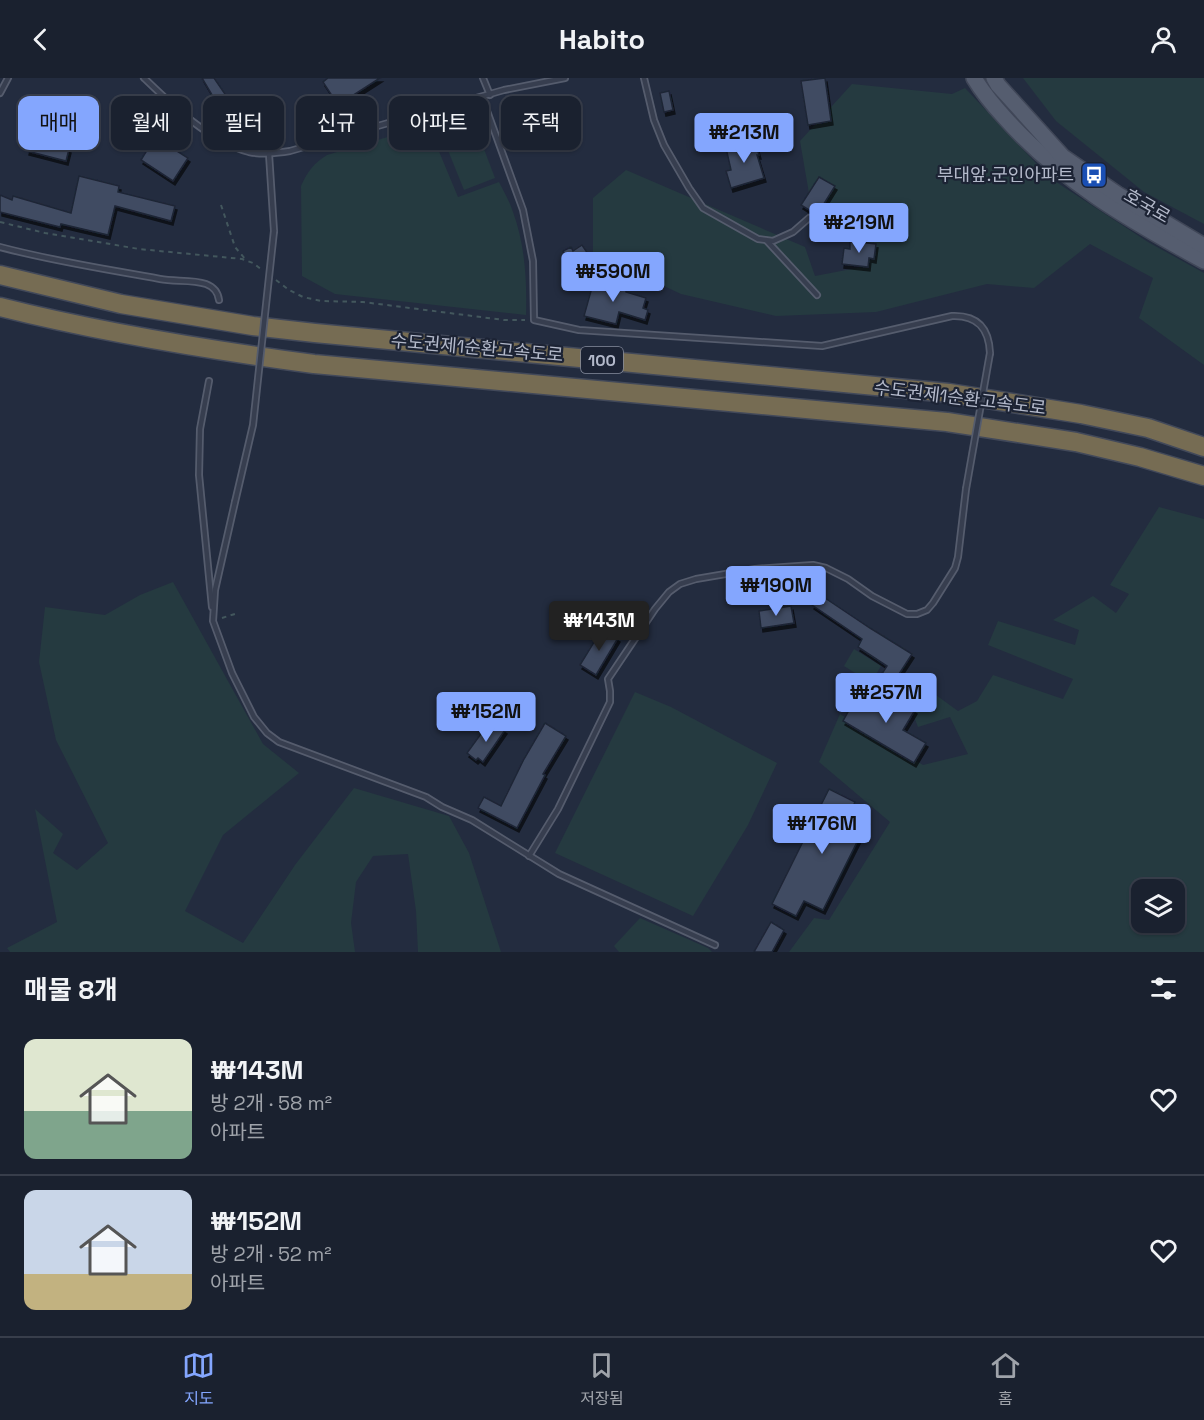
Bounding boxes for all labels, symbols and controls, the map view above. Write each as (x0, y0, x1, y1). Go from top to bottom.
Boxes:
text: Habito (559, 22, 645, 57)
icon: back (24, 23, 57, 56)
icon: person (1147, 23, 1180, 56)
chip: 매매 (18, 96, 99, 150)
chip: 월세 (111, 96, 191, 150)
chip: 필터 (203, 96, 284, 150)
chip: 신규 (296, 96, 377, 150)
chip: 아파트 (389, 96, 489, 150)
chip: 주택 (501, 96, 581, 150)
pin: ₩213M (702, 113, 786, 164)
text: ₩213M (708, 119, 780, 145)
bus stop icon: 부대앞.군인아파트 (1079, 160, 1109, 190)
place label: 부대앞.군인아파트 (937, 163, 1074, 186)
street label: 호국로 (1120, 183, 1175, 228)
pin: ₩219M (817, 203, 901, 254)
text: ₩219M (823, 209, 895, 235)
pin: ₩590M (571, 252, 655, 303)
text: ₩590M (575, 258, 651, 284)
street label: 수도권제1순환고속도로 (390, 329, 564, 367)
road number: 100 (581, 347, 623, 373)
street label: 수도권제1순환고속도로 (873, 376, 1047, 419)
pin: ₩190M (734, 566, 818, 617)
text: ₩190M (740, 572, 812, 598)
pin: ₩143M (557, 601, 641, 652)
text: ₩143M (563, 607, 635, 633)
pin: ₩257M (844, 673, 928, 724)
text: ₩257M (850, 679, 922, 705)
pin: ₩152M (444, 692, 528, 743)
text: ₩152M (451, 698, 521, 724)
pin: ₩176M (780, 804, 864, 855)
text: ₩176M (787, 810, 857, 836)
map controls (1131, 879, 1185, 933)
button: layers (1131, 879, 1185, 933)
icon: filters (1147, 972, 1180, 1005)
text: 매물 8개 (24, 973, 118, 1007)
text: ₩143M (210, 1053, 304, 1087)
icon: home (72, 1063, 144, 1135)
icon: heart (1147, 1083, 1180, 1116)
text: 방 2개 · 58 m² (210, 1090, 332, 1116)
text: 아파트 (210, 1119, 265, 1145)
text: ₩152M (210, 1204, 302, 1238)
icon: home (72, 1214, 144, 1286)
icon: heart (1147, 1234, 1180, 1267)
text: 방 2개 · 52 m² (210, 1241, 332, 1267)
text: 아파트 (210, 1270, 265, 1296)
tab: 지도 (182, 1349, 215, 1409)
tab: 저장됨 (580, 1349, 624, 1409)
tab: 홈 (989, 1349, 1022, 1409)

